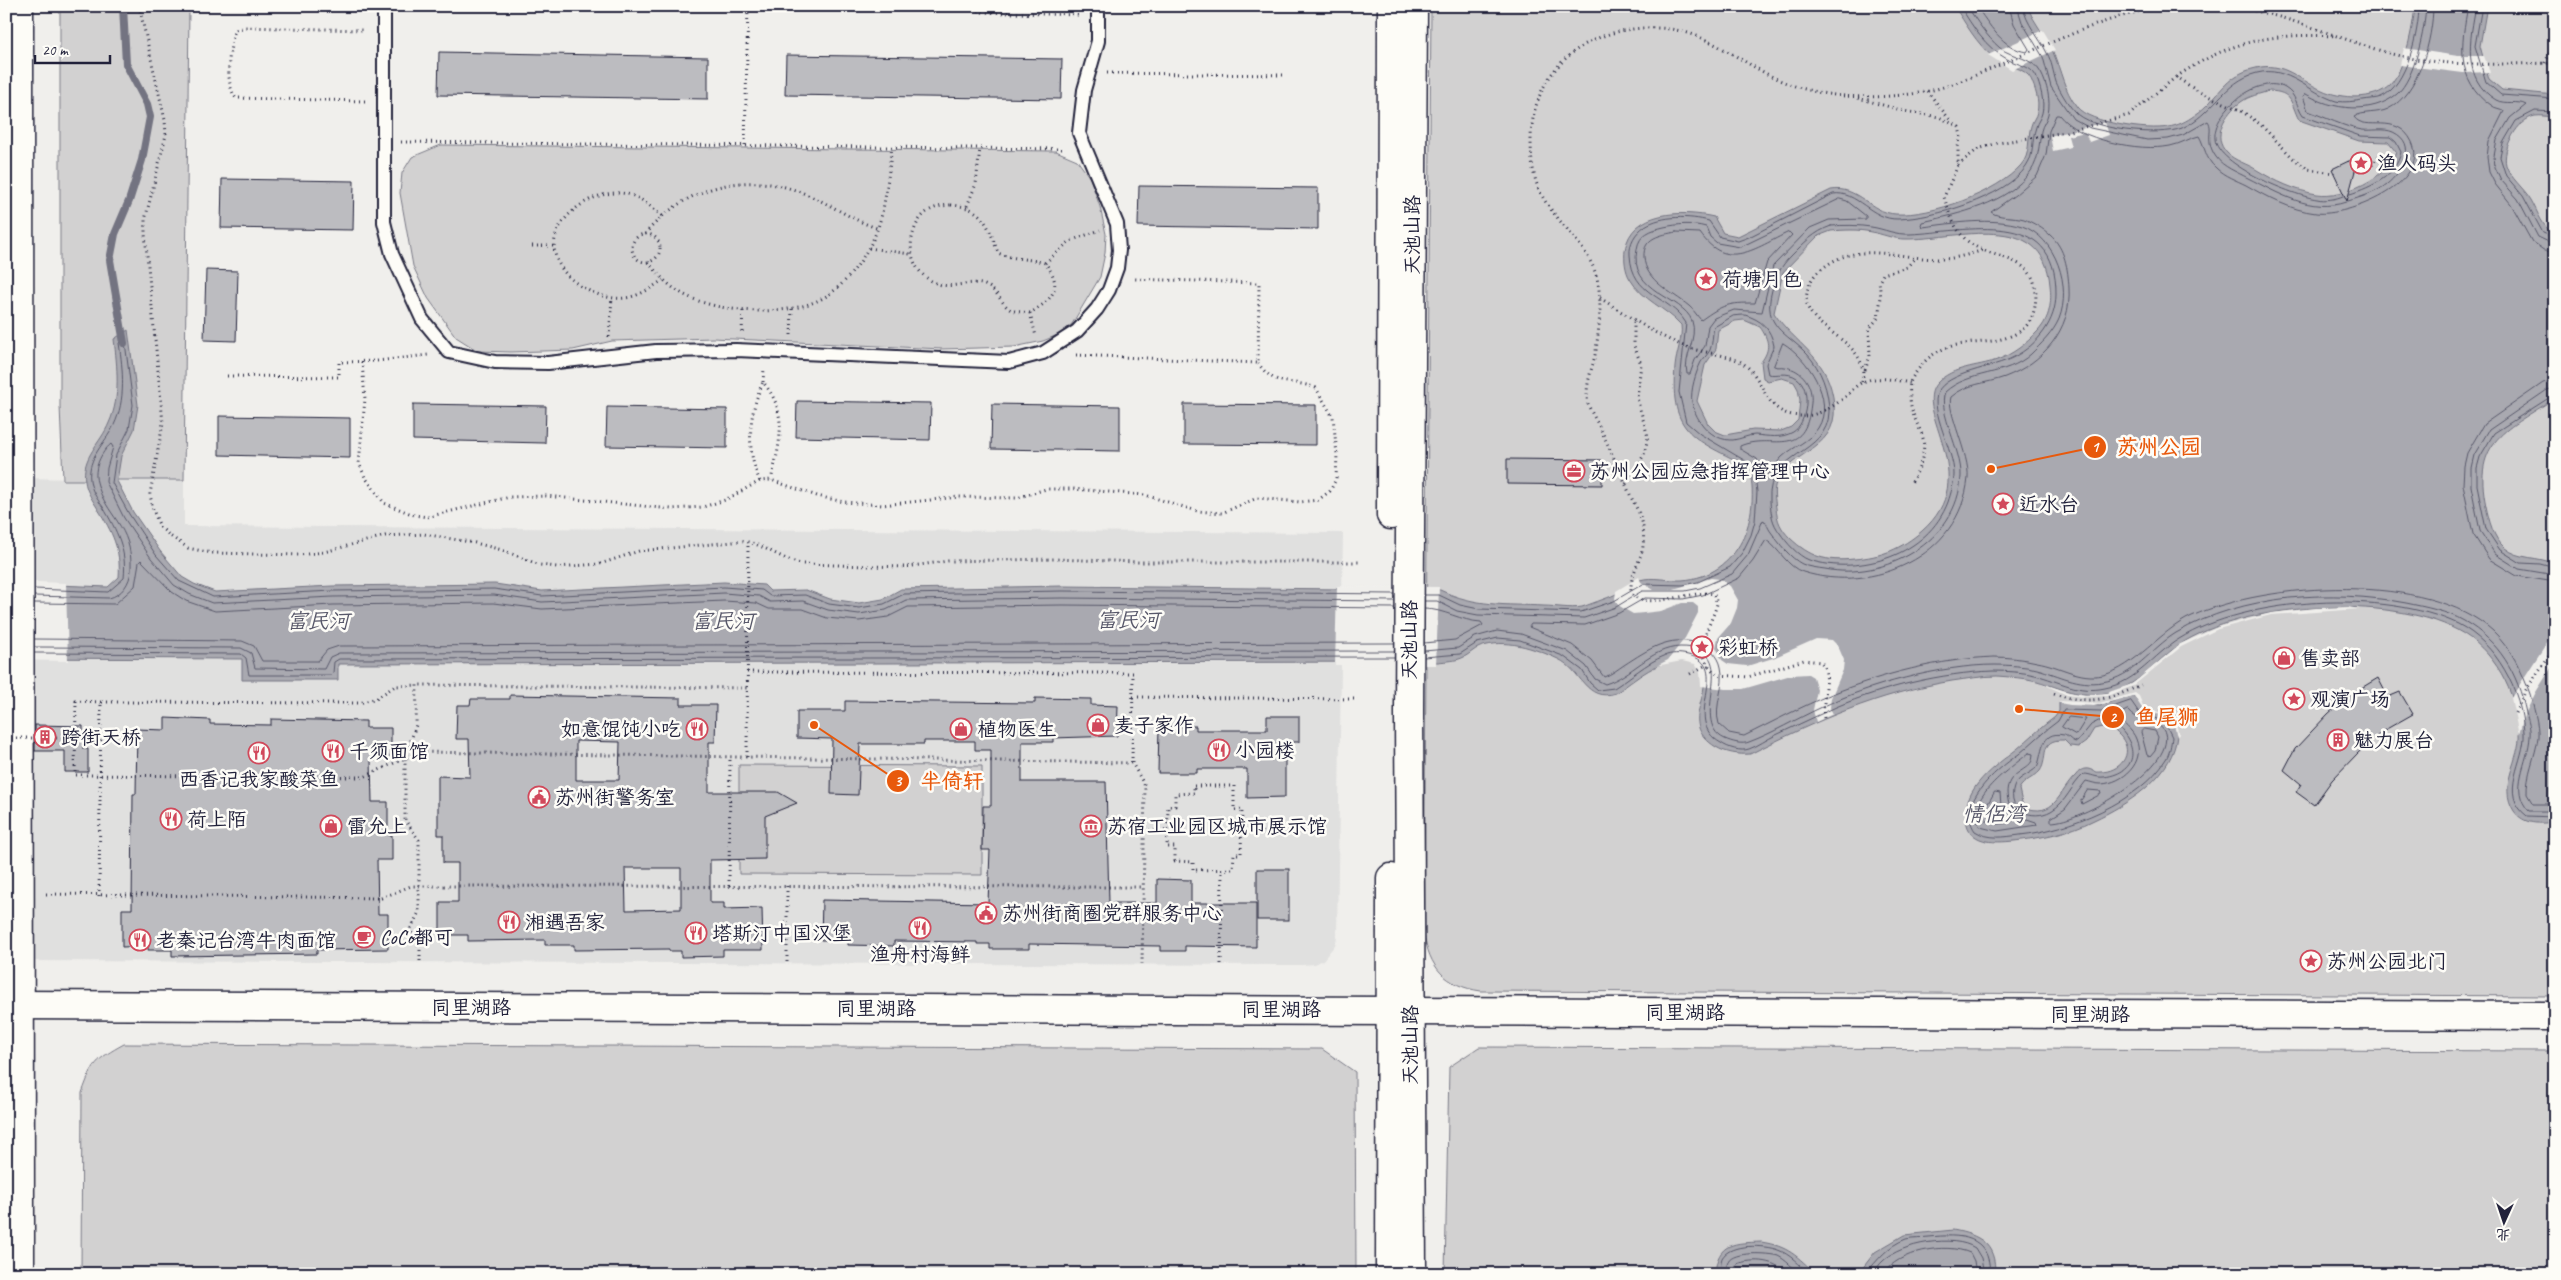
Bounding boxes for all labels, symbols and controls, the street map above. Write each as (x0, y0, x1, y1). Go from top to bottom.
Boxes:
scale bar (35, 32, 110, 64)
text: 20 m (42, 41, 69, 60)
place icon: 渔人码头 (2349, 151, 2373, 175)
place label: 渔人码头 (2377, 151, 2457, 176)
street label: 天池山路 (1400, 194, 1425, 275)
place icon: 荷塘月色 (1694, 267, 1718, 291)
place label: 荷塘月色 (1722, 267, 1802, 292)
callout: 苏州公园 (2082, 429, 2211, 465)
text: 苏州公园 (2117, 434, 2201, 460)
text: 1 (2092, 438, 2101, 457)
office icon: 苏州公园应急指挥管理中心 (1562, 459, 1586, 483)
place label: 苏州公园应急指挥管理中心 (1590, 459, 1830, 484)
place icon: 近水台 (1991, 492, 2015, 516)
place label: 近水台 (2019, 492, 2079, 517)
street label: 天池山路 (1397, 599, 1422, 680)
water label: 富民河 (1097, 607, 1162, 633)
water label: 富民河 (287, 608, 352, 634)
water label: 富民河 (692, 608, 757, 634)
place icon: 彩虹桥 (1690, 635, 1714, 659)
place label: 彩虹桥 (1718, 635, 1778, 660)
shop icon: 售卖部 (2272, 646, 2296, 670)
place label: 售卖部 (2300, 646, 2360, 671)
place icon: 观演广场 (2282, 687, 2306, 711)
place label: 观演广场 (2310, 687, 2390, 712)
callout: 鱼尾狮 (2100, 699, 2208, 735)
text: 鱼尾狮 (2136, 704, 2199, 730)
text: 2 (2110, 708, 2118, 727)
shop icon: 麦子家作 (1086, 713, 1110, 737)
place label: 麦子家作 (1114, 713, 1194, 738)
place label: 如意馄饨小吃 (561, 717, 681, 742)
restaurant icon: 如意馄饨小吃 (685, 717, 709, 741)
shop icon: 植物医生 (949, 717, 973, 741)
place label: 植物医生 (977, 717, 1057, 742)
building icon: 跨街天桥 (33, 725, 57, 749)
place label: 跨街天桥 (61, 725, 141, 750)
building icon: 魅力展台 (2326, 728, 2350, 752)
place label: 魅力展台 (2354, 728, 2434, 753)
restaurant icon: 小园楼 (1207, 738, 1231, 762)
place label: 小园楼 (1235, 738, 1295, 763)
restaurant icon: 千须面馆 (321, 739, 345, 763)
place label: 千须面馆 (349, 739, 429, 764)
restaurant icon: 西香记我家酸菜鱼 (247, 741, 271, 765)
callout: 半倚轩 (885, 763, 993, 799)
place label: 西香记我家酸菜鱼 (179, 767, 339, 792)
text: 半倚轩 (921, 768, 984, 794)
text: 3 (895, 772, 903, 791)
public building icon: 苏州街警务室 (527, 785, 551, 809)
place label: 苏州街警务室 (555, 785, 675, 810)
water label: 情侣湾 (1963, 801, 2028, 827)
restaurant icon: 荷上陌 (159, 807, 183, 831)
place label: 荷上陌 (187, 807, 247, 832)
shop icon: 雷允上 (319, 814, 343, 838)
place label: 雷允上 (347, 814, 407, 839)
museum icon: 苏宿工业园区城市展示馆 (1079, 814, 1103, 838)
place label: 苏宿工业园区城市展示馆 (1107, 814, 1327, 839)
public building icon: 苏州街商圈党群服务中心 (974, 901, 998, 925)
place label: 苏州街商圈党群服务中心 (1002, 901, 1222, 926)
restaurant icon: 湘遇吾家 (497, 910, 521, 934)
place label: 湘遇吾家 (525, 910, 605, 935)
restaurant icon: 渔舟村海鲜 (908, 916, 932, 940)
restaurant icon: 塔斯汀中国汉堡 (684, 921, 708, 945)
place label: 塔斯汀中国汉堡 (712, 921, 852, 946)
cafe icon: CoCo都可 (352, 925, 376, 949)
place label: CoCo都可 (380, 925, 453, 950)
restaurant icon: 老秦记台湾牛肉面馆 (128, 928, 152, 952)
place label: 老秦记台湾牛肉面馆 (156, 928, 336, 953)
place label: 渔舟村海鲜 (870, 942, 970, 967)
place icon: 苏州公园北门 (2299, 949, 2323, 973)
place label: 苏州公园北门 (2327, 949, 2447, 974)
street label: 同里湖路 (431, 995, 512, 1020)
street label: 同里湖路 (836, 996, 917, 1021)
street label: 同里湖路 (1241, 997, 1322, 1022)
street label: 同里湖路 (1645, 1000, 1726, 1025)
street label: 同里湖路 (2050, 1002, 2131, 1027)
street label: 天池山路 (1398, 1004, 1423, 1085)
north arrow (2478, 1198, 2528, 1248)
text: 北 (2496, 1226, 2511, 1243)

